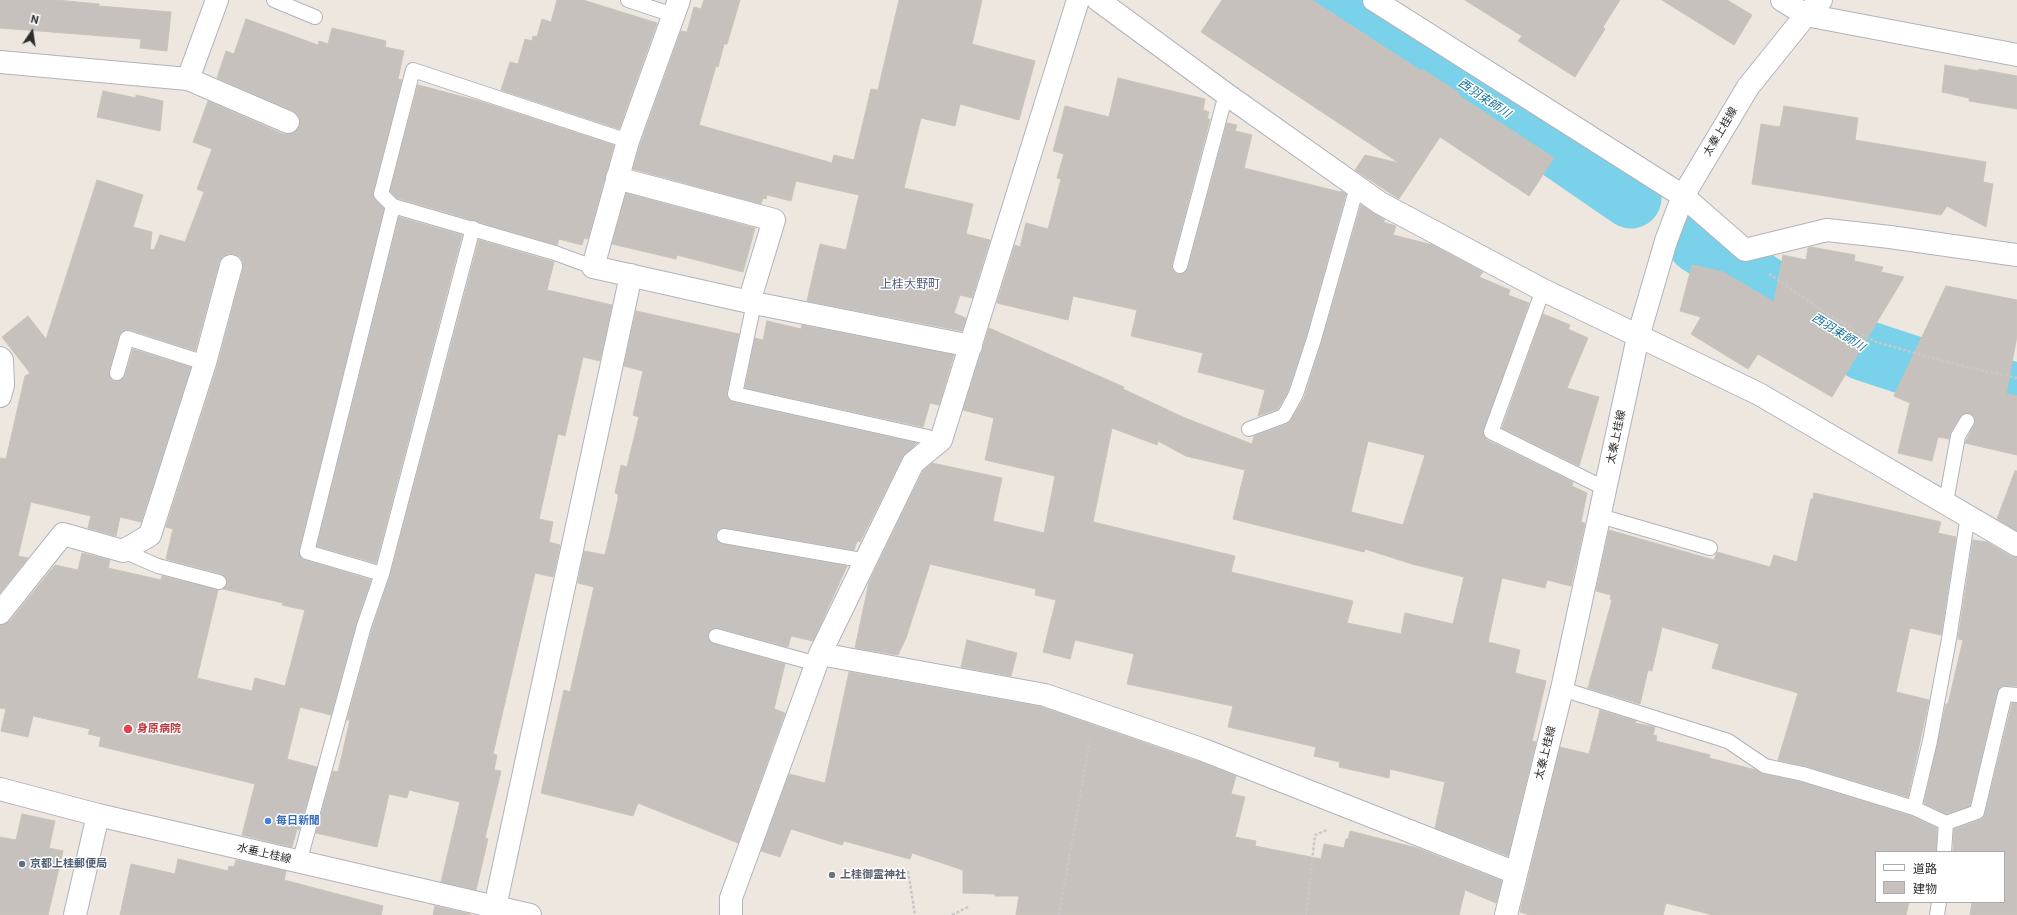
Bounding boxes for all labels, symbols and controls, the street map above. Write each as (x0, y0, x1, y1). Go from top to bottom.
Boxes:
north arrow (12, 12, 52, 52)
text: N (30, 13, 40, 27)
water label: 西羽束師川 (1455, 76, 1513, 122)
street label: 太秦上桂線 (1701, 105, 1741, 159)
district label: 上桂大野町 (880, 278, 940, 292)
water label: 西羽束師川 (1809, 311, 1867, 355)
street label: 太秦上桂線 (1605, 409, 1629, 465)
place label: 身原病院 (137, 722, 181, 736)
marker: 身原病院 (122, 723, 134, 735)
street label: 太秦上桂線 (1533, 725, 1559, 781)
place label: 毎日新聞 (276, 814, 320, 828)
marker: 毎日新聞 (263, 816, 273, 826)
street label: 水垂上桂線 (236, 841, 292, 867)
legend (1875, 851, 2005, 903)
place label: 京都上桂郵便局 (30, 857, 107, 871)
marker: 京都上桂郵便局 (17, 859, 27, 869)
text: 道路 (1913, 862, 1937, 876)
place label: 上桂御霊神社 (840, 868, 906, 882)
marker: 上桂御霊神社 (827, 870, 837, 880)
text: 建物 (1913, 882, 1937, 896)

